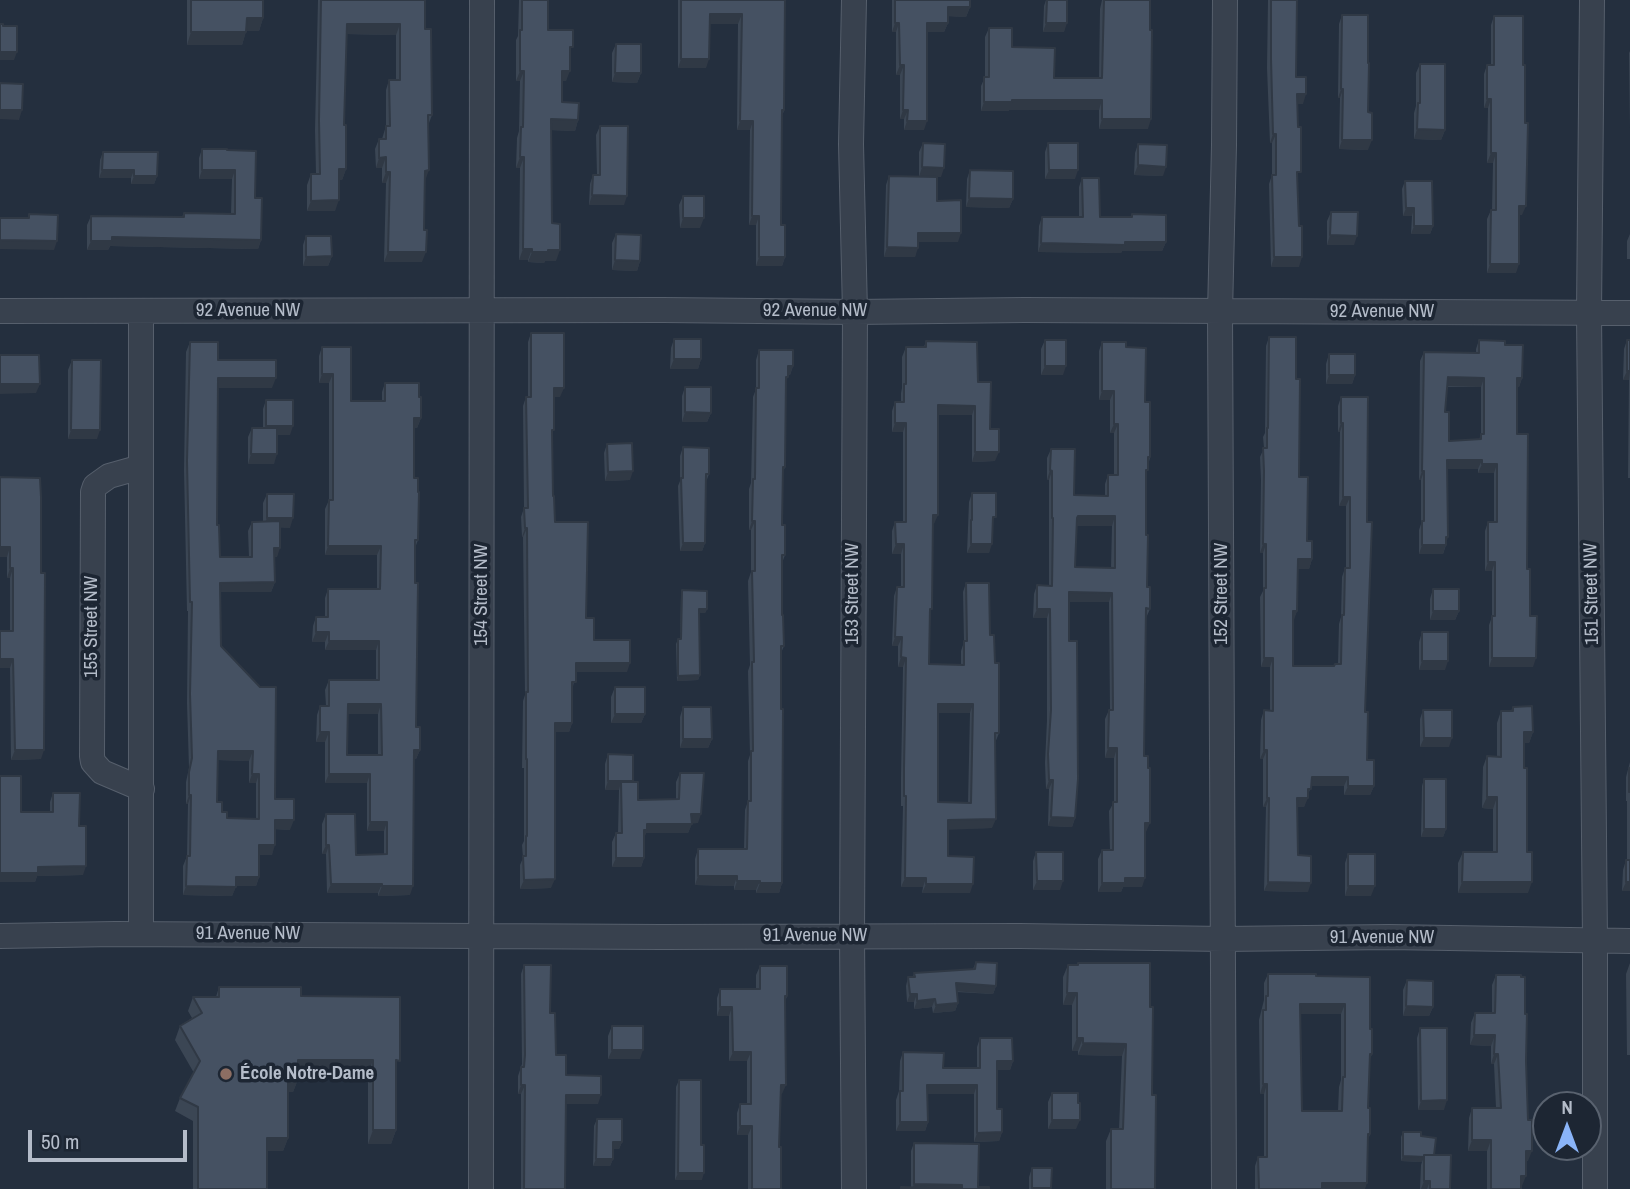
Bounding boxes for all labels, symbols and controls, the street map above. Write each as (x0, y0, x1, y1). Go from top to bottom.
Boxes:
street label: 92 Avenue NW (196, 300, 300, 322)
street label: 92 Avenue NW (763, 300, 867, 322)
street label: 92 Avenue NW (1330, 301, 1434, 323)
street label: 153 Street NW (842, 543, 864, 645)
street label: 152 Street NW (1211, 543, 1233, 645)
street label: 151 Street NW (1580, 543, 1604, 645)
street label: 154 Street NW (471, 544, 493, 646)
street label: 155 Street NW (81, 576, 103, 678)
street label: 91 Avenue NW (196, 923, 300, 945)
street label: 91 Avenue NW (763, 925, 867, 947)
street label: 91 Avenue NW (1330, 927, 1434, 949)
place label: École Notre-Dame (240, 1063, 374, 1085)
marker: École Notre-Dame (218, 1066, 234, 1082)
north arrow (1532, 1091, 1602, 1161)
text: N (1561, 1094, 1573, 1120)
scale bar (32, 1116, 191, 1160)
text: 50 m (41, 1127, 79, 1156)

